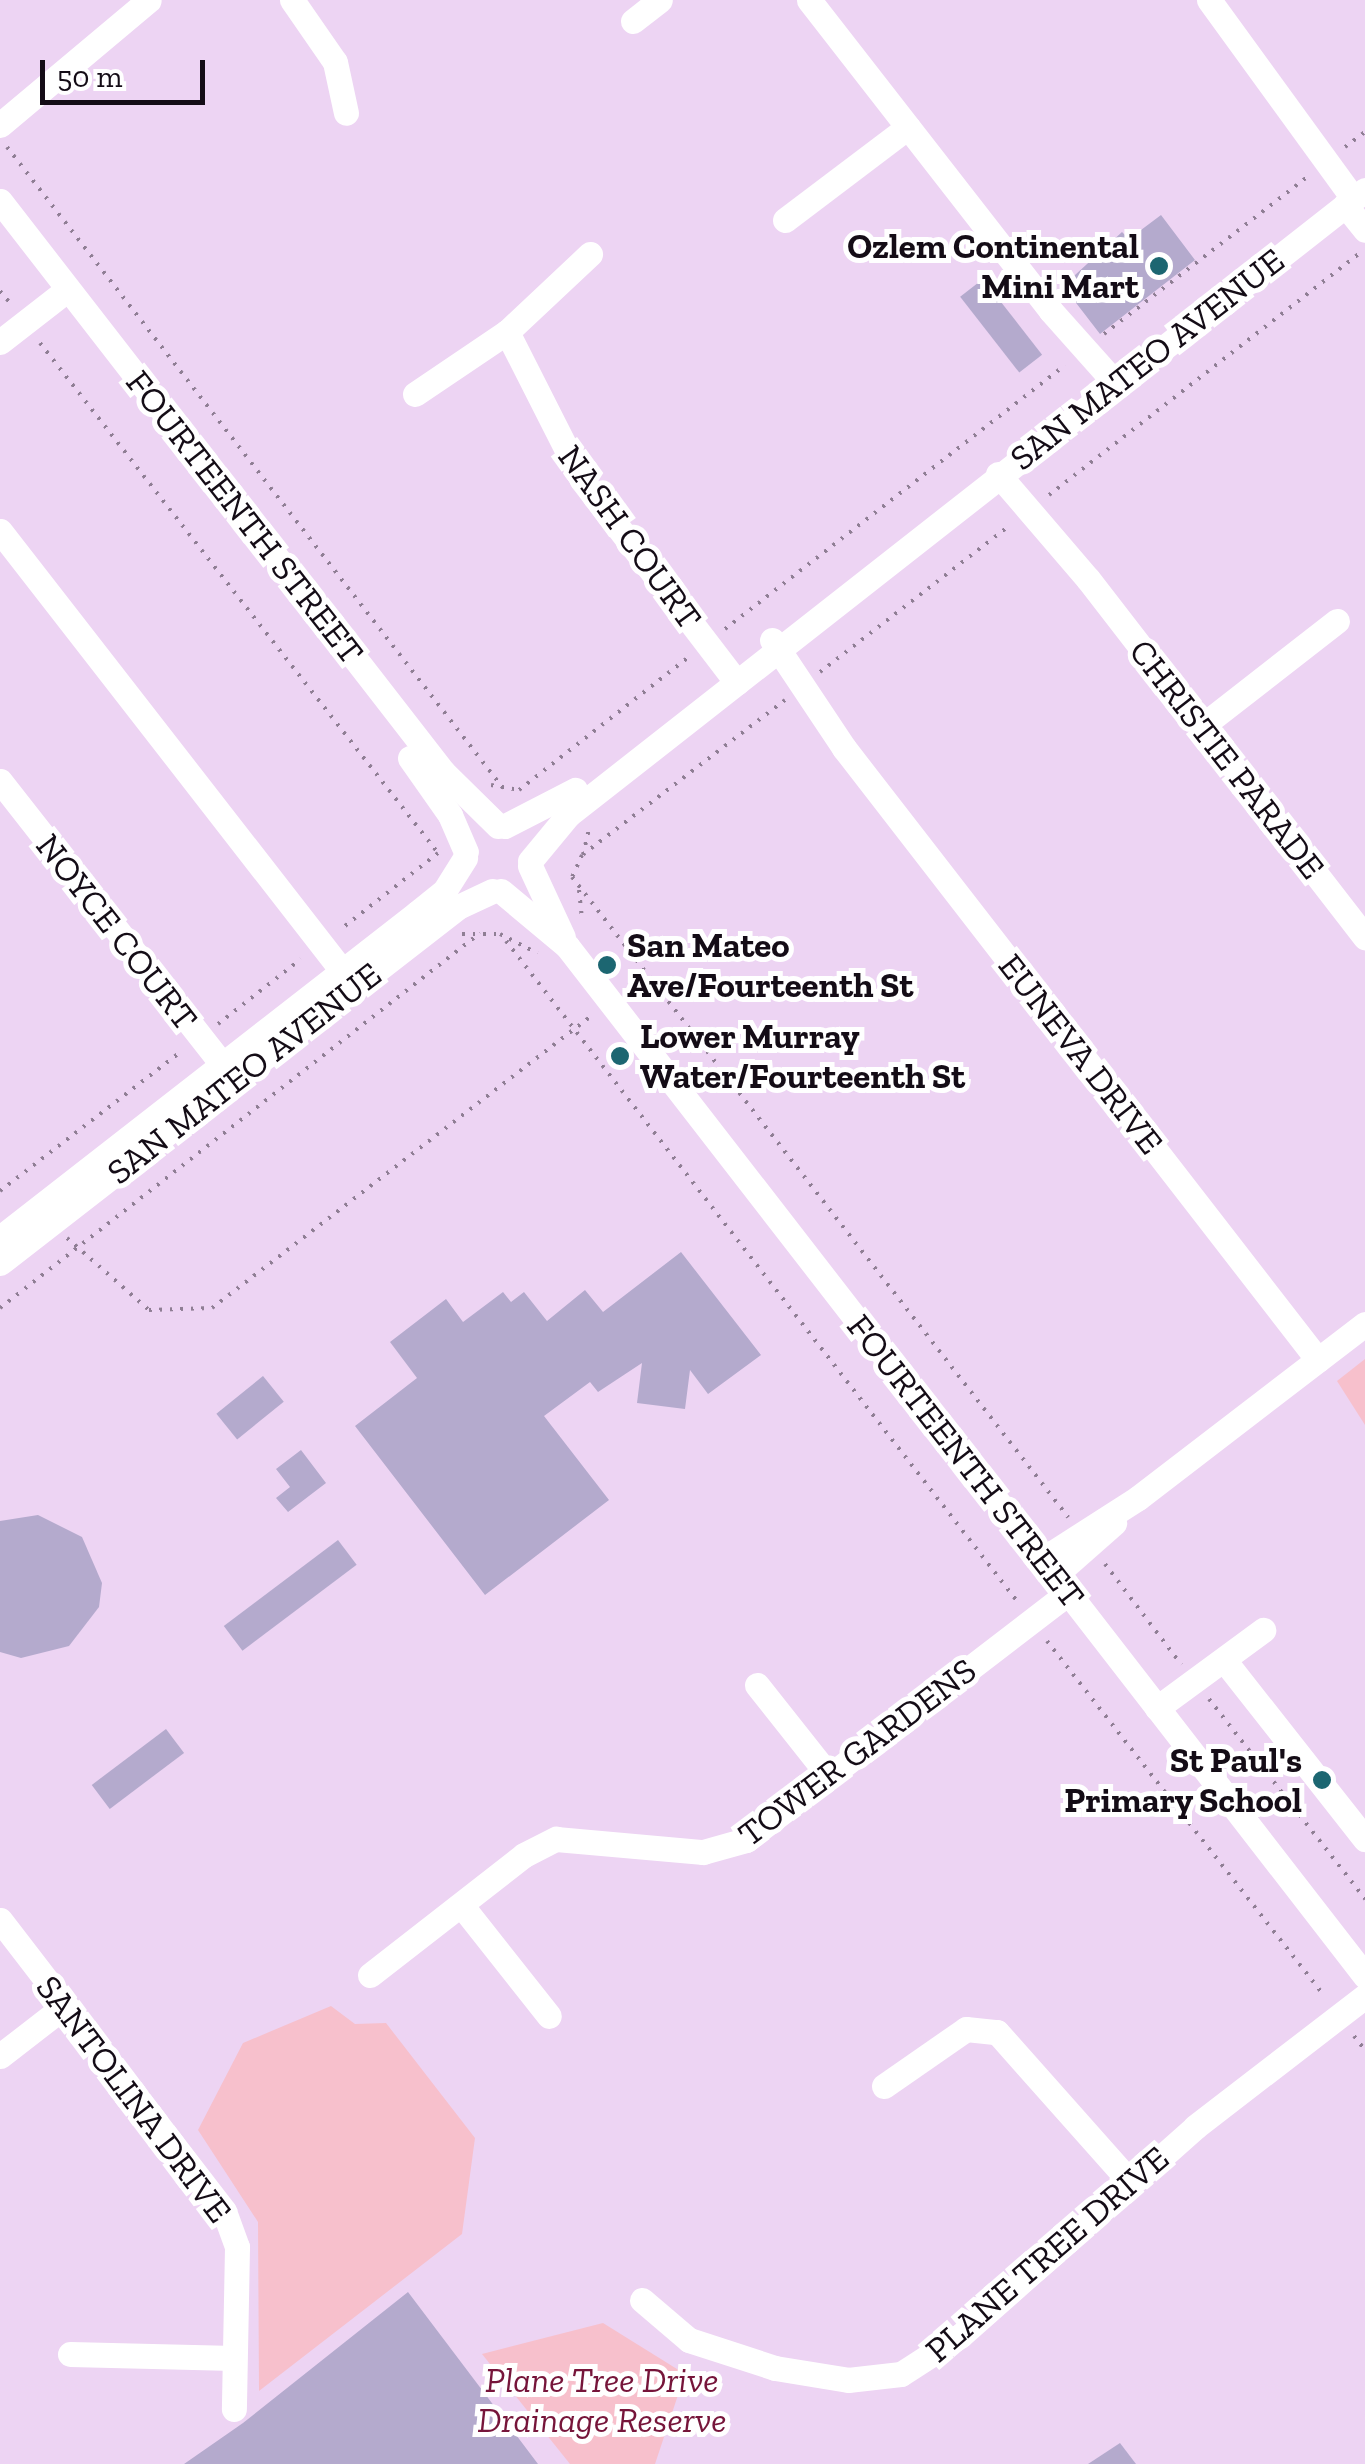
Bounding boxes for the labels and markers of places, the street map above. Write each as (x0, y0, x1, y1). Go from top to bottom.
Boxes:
place label: Ozlem Continental Mini Mart (847, 225, 1139, 307)
marker: Ozlem Continental Mini Mart (1148, 255, 1170, 277)
place label: San Mateo Ave/Fourteenth St (627, 924, 913, 1006)
marker: San Mateo Ave/Fourteenth St (596, 954, 618, 976)
place label: Lower Murray Water/Fourteenth St (640, 1015, 965, 1097)
marker: Lower Murray Water/Fourteenth St (609, 1045, 631, 1067)
place label: St Paul's Primary School (1063, 1739, 1302, 1821)
marker: St Paul's Primary School (1311, 1769, 1333, 1791)

